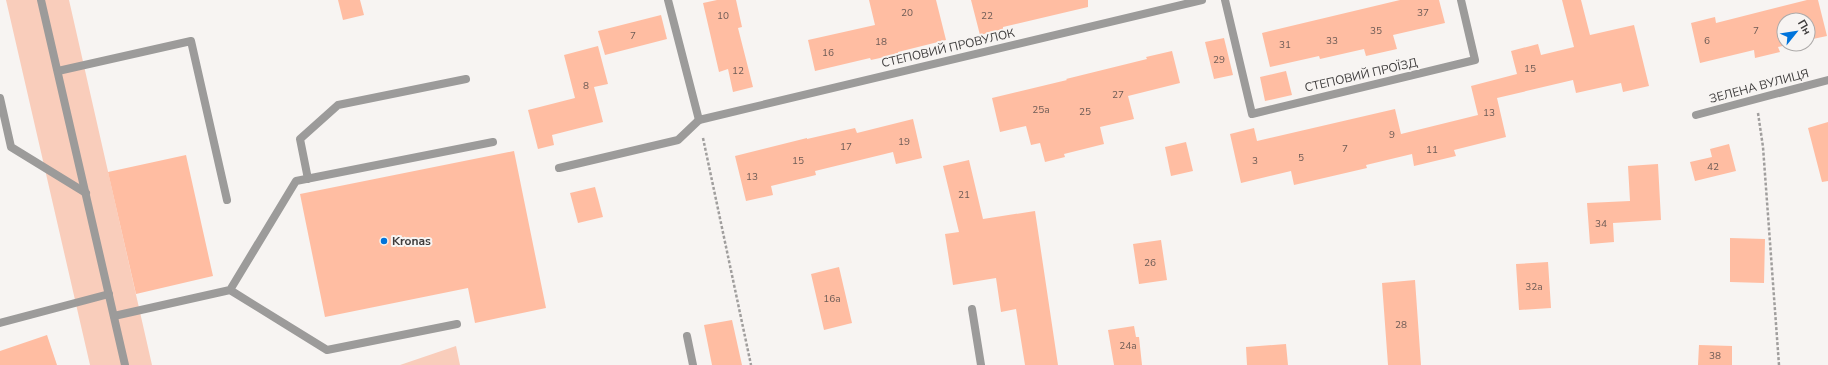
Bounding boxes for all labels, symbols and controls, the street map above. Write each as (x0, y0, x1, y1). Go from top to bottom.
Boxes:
house number: 20 (901, 6, 913, 20)
house number: 37 (1417, 6, 1429, 20)
house number: 10 (717, 9, 729, 23)
house number: 22 (981, 9, 993, 23)
north arrow (1776, 12, 1816, 52)
text: Пн (1794, 17, 1815, 38)
house number: 35 (1370, 24, 1382, 38)
house number: 7 (1753, 24, 1759, 38)
street label: СТЕПОВИЙ ПРОВУЛОК (880, 25, 1017, 71)
house number: 7 (630, 29, 636, 43)
house number: 33 (1326, 34, 1338, 48)
house number: 6 (1704, 34, 1710, 48)
house number: 18 (875, 35, 887, 49)
house number: 31 (1279, 38, 1291, 52)
house number: 16 (822, 46, 834, 60)
house number: 29 (1213, 53, 1225, 67)
street label: СТЕПОВИЙ ПРОЇЗД (1303, 54, 1420, 96)
house number: 15 (1524, 62, 1536, 76)
house number: 12 (732, 64, 744, 78)
street label: ЗЕЛЕНА ВУЛИЦЯ (1708, 65, 1810, 107)
house number: 8 (583, 79, 589, 93)
house number: 27 (1112, 88, 1124, 102)
house number: 25а (1032, 103, 1050, 117)
house number: 25 (1079, 105, 1091, 119)
house number: 13 (1483, 106, 1495, 120)
house number: 9 (1389, 128, 1395, 142)
house number: 19 (898, 135, 910, 149)
house number: 17 (840, 140, 852, 154)
house number: 7 (1342, 142, 1348, 156)
house number: 11 (1426, 143, 1438, 157)
house number: 5 (1298, 151, 1304, 165)
house number: 15 (792, 154, 804, 168)
house number: 3 (1252, 154, 1258, 168)
house number: 42 (1707, 160, 1719, 174)
house number: 13 (746, 170, 758, 184)
house number: 21 (958, 188, 970, 202)
house number: 34 (1595, 217, 1607, 231)
place label: Kronas (392, 233, 431, 249)
marker: Kronas (379, 236, 389, 246)
house number: 26 (1144, 256, 1156, 270)
house number: 32а (1525, 280, 1543, 294)
house number: 16а (823, 292, 841, 306)
house number: 28 (1395, 318, 1407, 332)
house number: 24а (1119, 339, 1137, 353)
house number: 38 (1709, 349, 1721, 363)

